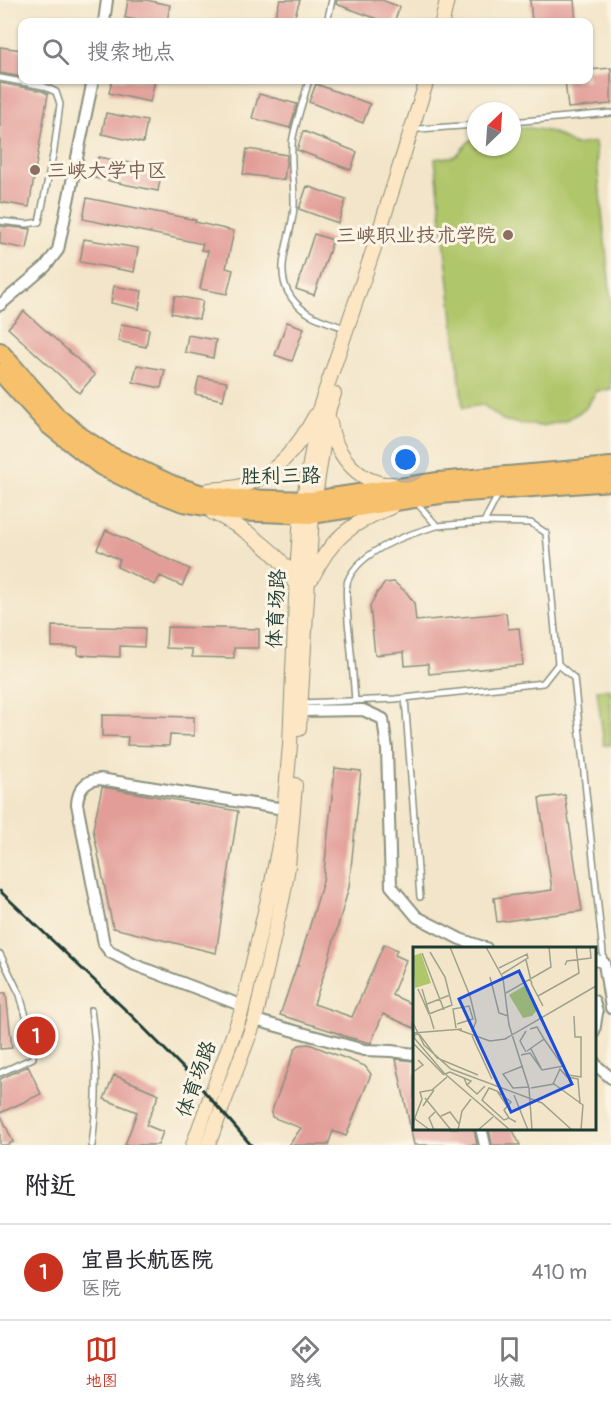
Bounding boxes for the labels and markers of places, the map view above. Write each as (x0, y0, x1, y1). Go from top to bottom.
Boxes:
place label: 三峡大学中区 (47, 158, 167, 183)
marker: 三峡大学中区 (28, 163, 42, 177)
place label: 三峡职业技术学院 (336, 223, 496, 248)
marker: 三峡职业技术学院 (501, 228, 515, 242)
pin: 1 (16, 1014, 56, 1058)

